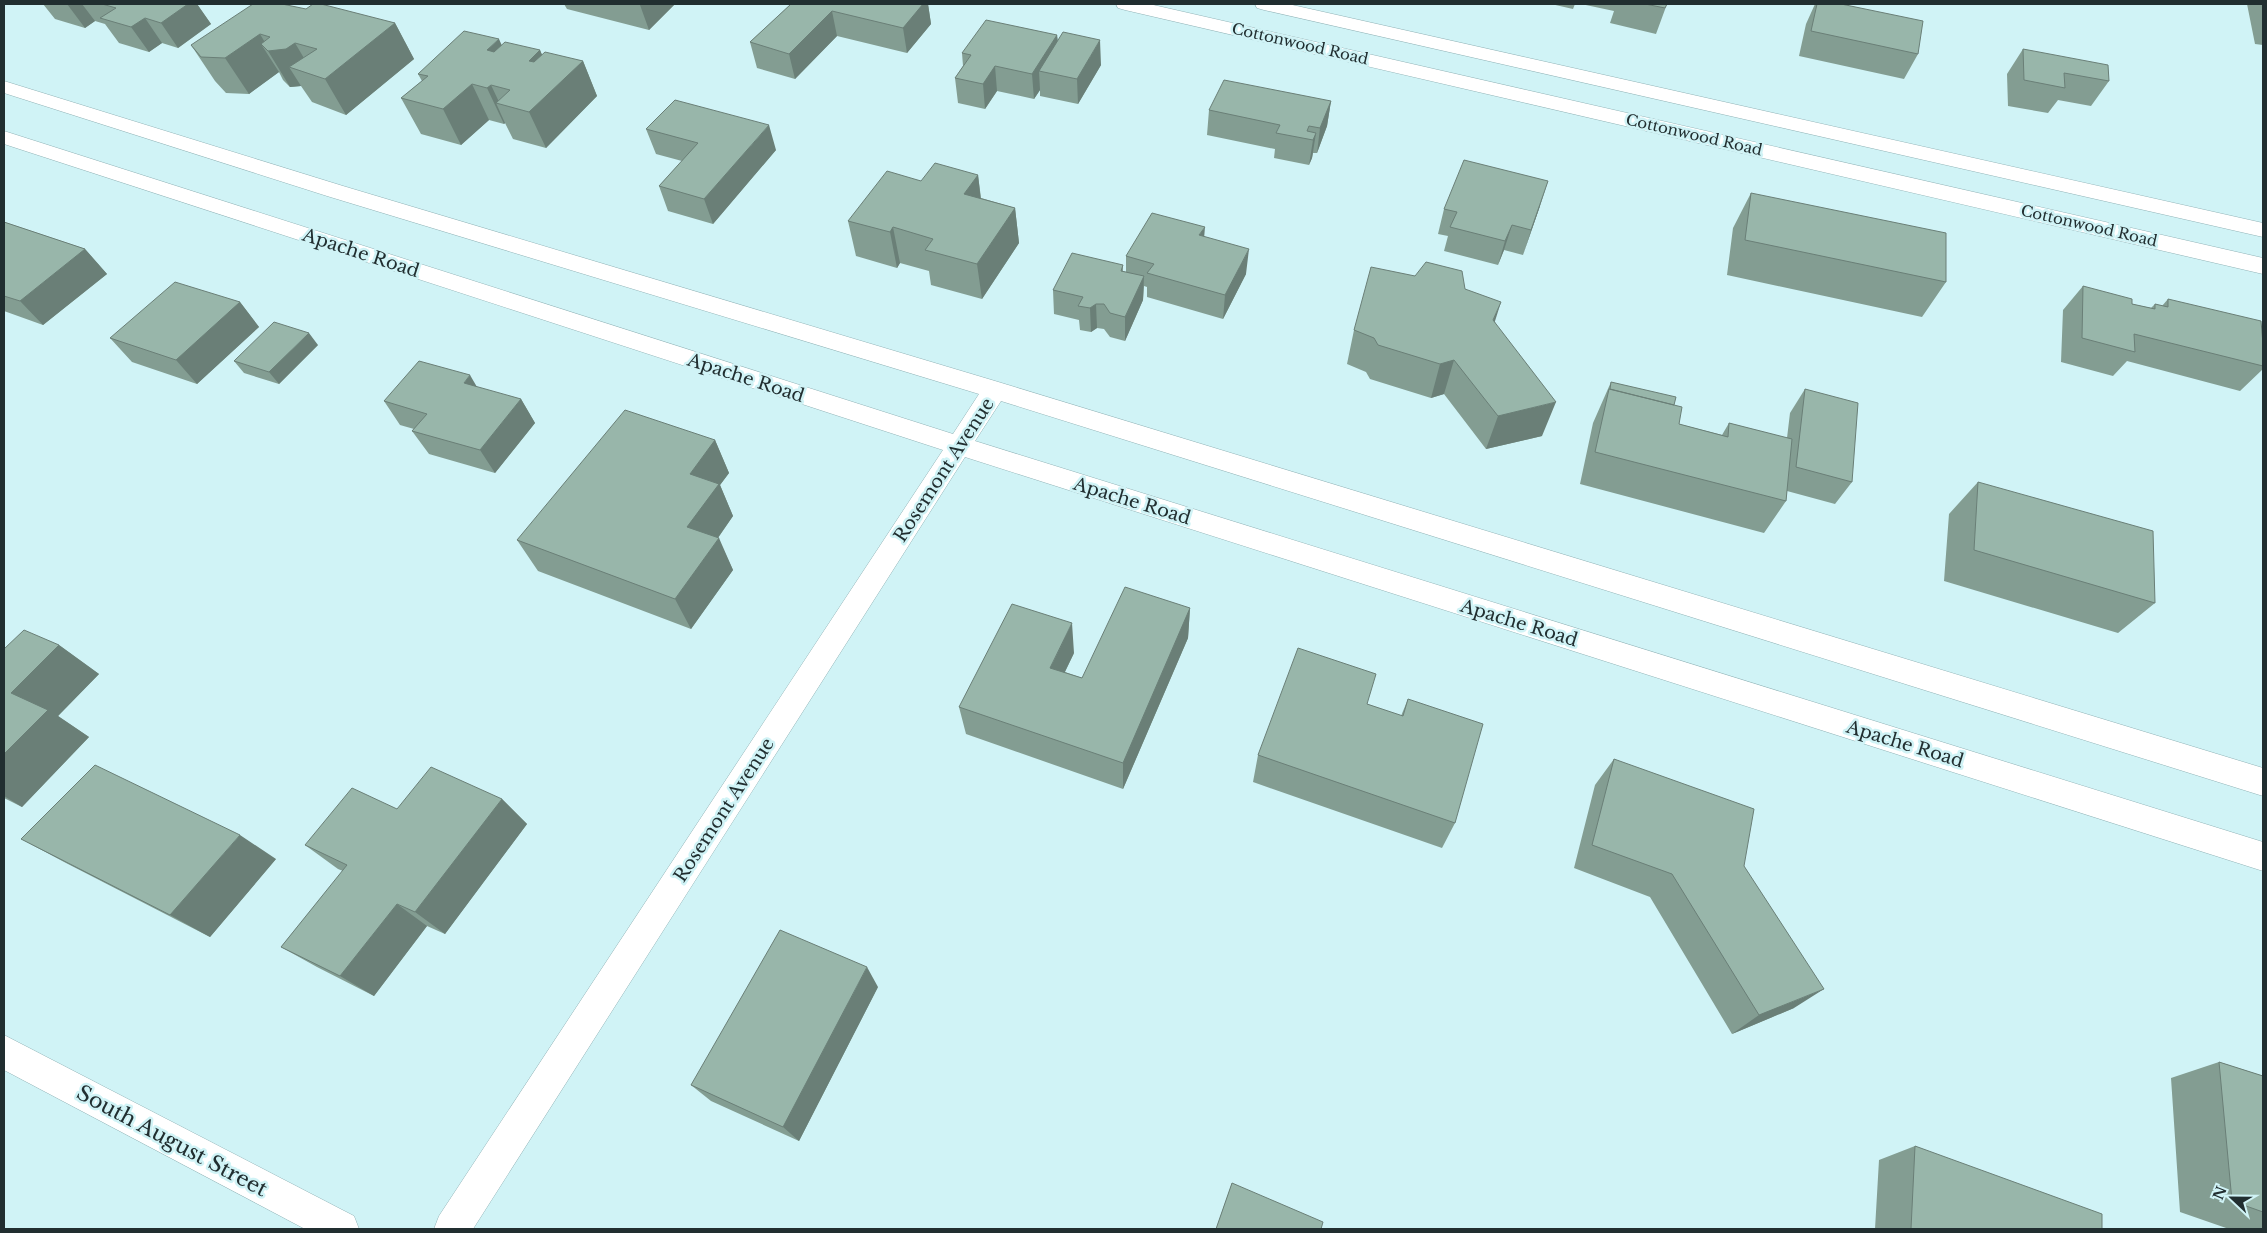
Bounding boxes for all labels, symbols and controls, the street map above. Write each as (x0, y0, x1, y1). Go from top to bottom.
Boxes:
street label: Cottonwood Road (1230, 19, 1370, 68)
street label: Cottonwood Road (1624, 110, 1764, 159)
street label: Cottonwood Road (2019, 201, 2159, 250)
street label: Apache Road (299, 223, 422, 282)
street label: Apache Road (684, 348, 807, 407)
street label: Rosemont Avenue (889, 394, 999, 546)
street label: Apache Road (1070, 472, 1193, 529)
street label: Apache Road (1457, 594, 1580, 651)
street label: Apache Road (1843, 715, 1966, 772)
street label: Rosemont Avenue (669, 734, 779, 886)
street label: South August Street (72, 1080, 272, 1202)
north arrow (2207, 1173, 2257, 1223)
text: N (2209, 1184, 2231, 1203)

